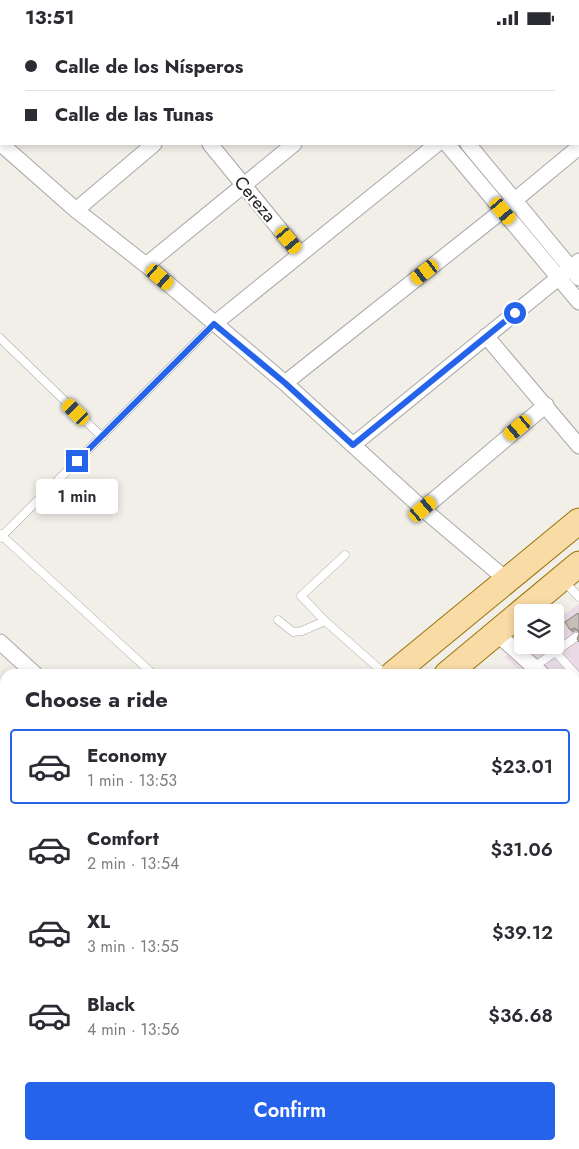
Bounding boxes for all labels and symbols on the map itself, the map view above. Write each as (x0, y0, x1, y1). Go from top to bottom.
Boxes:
street label: Cereza (228, 170, 282, 228)
car (487, 195, 518, 227)
car (273, 224, 304, 256)
car (408, 257, 441, 287)
car (143, 261, 176, 293)
route start (504, 302, 526, 324)
car (59, 396, 92, 428)
car (501, 413, 534, 443)
route end (66, 450, 88, 472)
callout: 1 min (36, 479, 118, 513)
car (406, 494, 439, 524)

